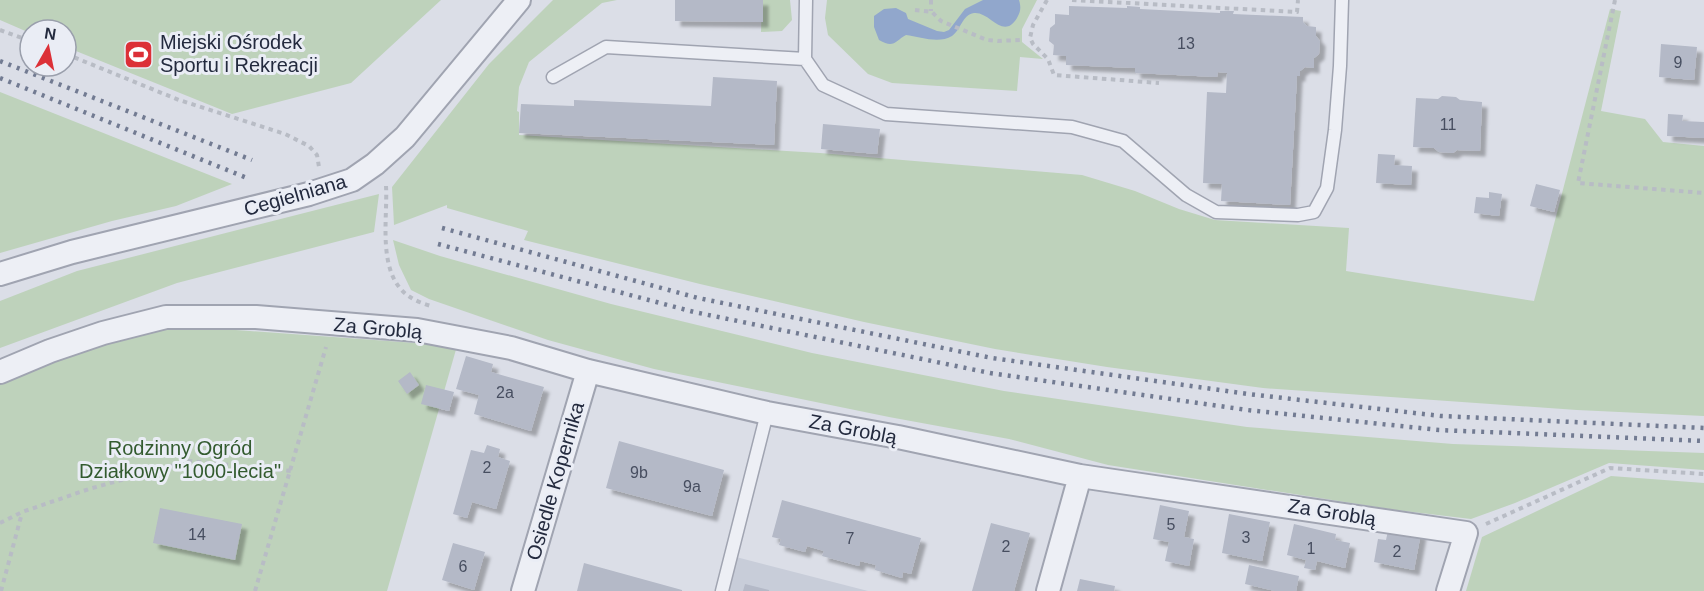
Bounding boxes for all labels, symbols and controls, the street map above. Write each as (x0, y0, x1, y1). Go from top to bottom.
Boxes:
north arrow (18, 18, 78, 78)
text: N (43, 24, 57, 43)
place label: Miejski Ośrodek Sportu i Rekreacji (160, 31, 318, 76)
house number: 13 (1177, 35, 1195, 52)
sports icon: Miejski Ośrodek Sportu i Rekreacji (123, 38, 155, 70)
house number: 9 (1674, 54, 1683, 71)
house number: 11 (1440, 116, 1456, 133)
street label: Cegielniana (241, 170, 350, 220)
street label: Za Groblą (333, 313, 424, 343)
house number: 2a (496, 384, 514, 401)
street label: Osiedle Kopernika (522, 399, 588, 563)
street label: Za Groblą (807, 410, 900, 448)
park label: Rodzinny Ogród Działkowy "1000-lecia" (79, 437, 281, 482)
house number: 2 (483, 459, 492, 476)
house number: 9b (630, 464, 648, 481)
house number: 9a (683, 478, 701, 495)
street label: Za Groblą (1286, 494, 1378, 530)
house number: 5 (1167, 516, 1176, 533)
house number: 14 (188, 526, 206, 543)
house number: 3 (1242, 529, 1251, 546)
house number: 7 (846, 530, 855, 547)
house number: 2 (1002, 538, 1011, 555)
house number: 1 (1307, 540, 1316, 557)
house number: 2 (1393, 543, 1402, 560)
house number: 6 (459, 558, 468, 575)

